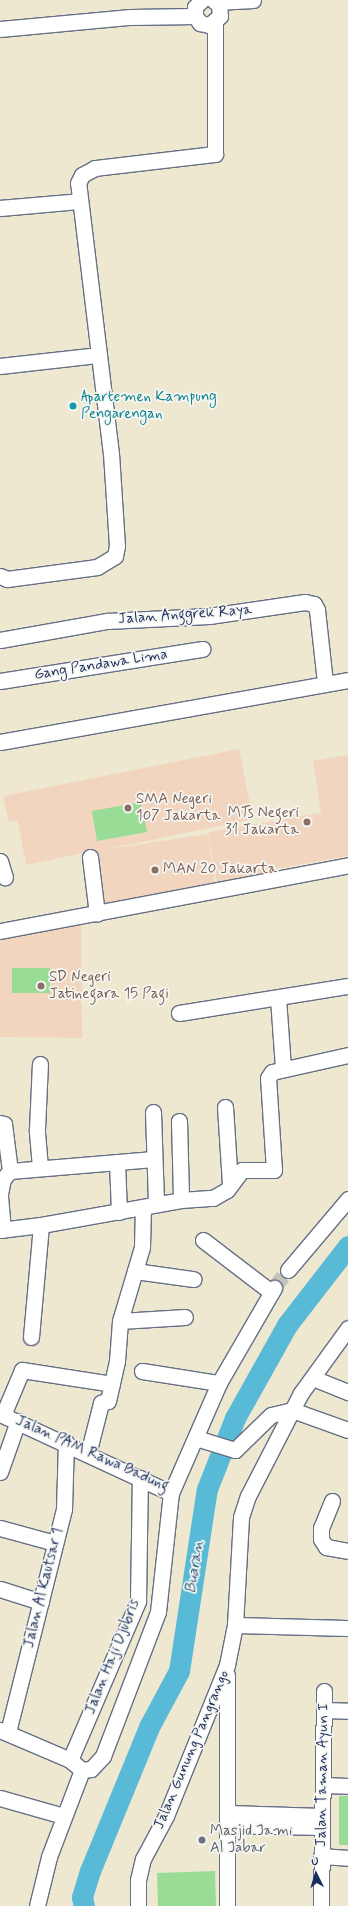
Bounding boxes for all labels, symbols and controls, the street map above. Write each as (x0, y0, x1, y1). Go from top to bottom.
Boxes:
place label: Apartemen Kampung Pengarengan (81, 388, 214, 423)
marker: Apartemen Kampung Pengarengan (68, 401, 78, 411)
street label: Jalan Anggrek Raya (118, 601, 252, 629)
street label: Gang Pandawa Lima (33, 646, 169, 684)
place label: SMA Negeri 107 Jakarta (136, 790, 220, 825)
marker: SMA Negeri 107 Jakarta (123, 803, 133, 813)
place label: MTs Negeri 31 Jakarta (225, 804, 299, 839)
marker: MTs Negeri 31 Jakarta (302, 817, 312, 827)
place label: MAN 20 Jakarta (163, 861, 277, 879)
marker: MAN 20 Jakarta (150, 865, 160, 875)
place label: SD Negeri Jatinegara 15 Pagi (49, 968, 169, 1003)
marker: SD Negeri Jatinegara 15 Pagi (36, 981, 46, 991)
street label: Jalan PAM Rawa Badung (13, 1412, 171, 1496)
street label: Jalan Al Kautsar 1 (21, 1527, 67, 1649)
water label: Buaran (181, 1539, 209, 1595)
street label: Jalan Haji Djubris (82, 1597, 144, 1717)
street label: Jalan Gunung Pangrango (152, 1671, 232, 1829)
street label: Jalan Taman Ayun I (313, 1706, 333, 1844)
place label: Masjid Jami Al Jabar (210, 1822, 290, 1857)
marker: Masjid Jami Al Jabar (197, 1835, 207, 1845)
north arrow (296, 1854, 336, 1894)
text: U (311, 1855, 319, 1869)

